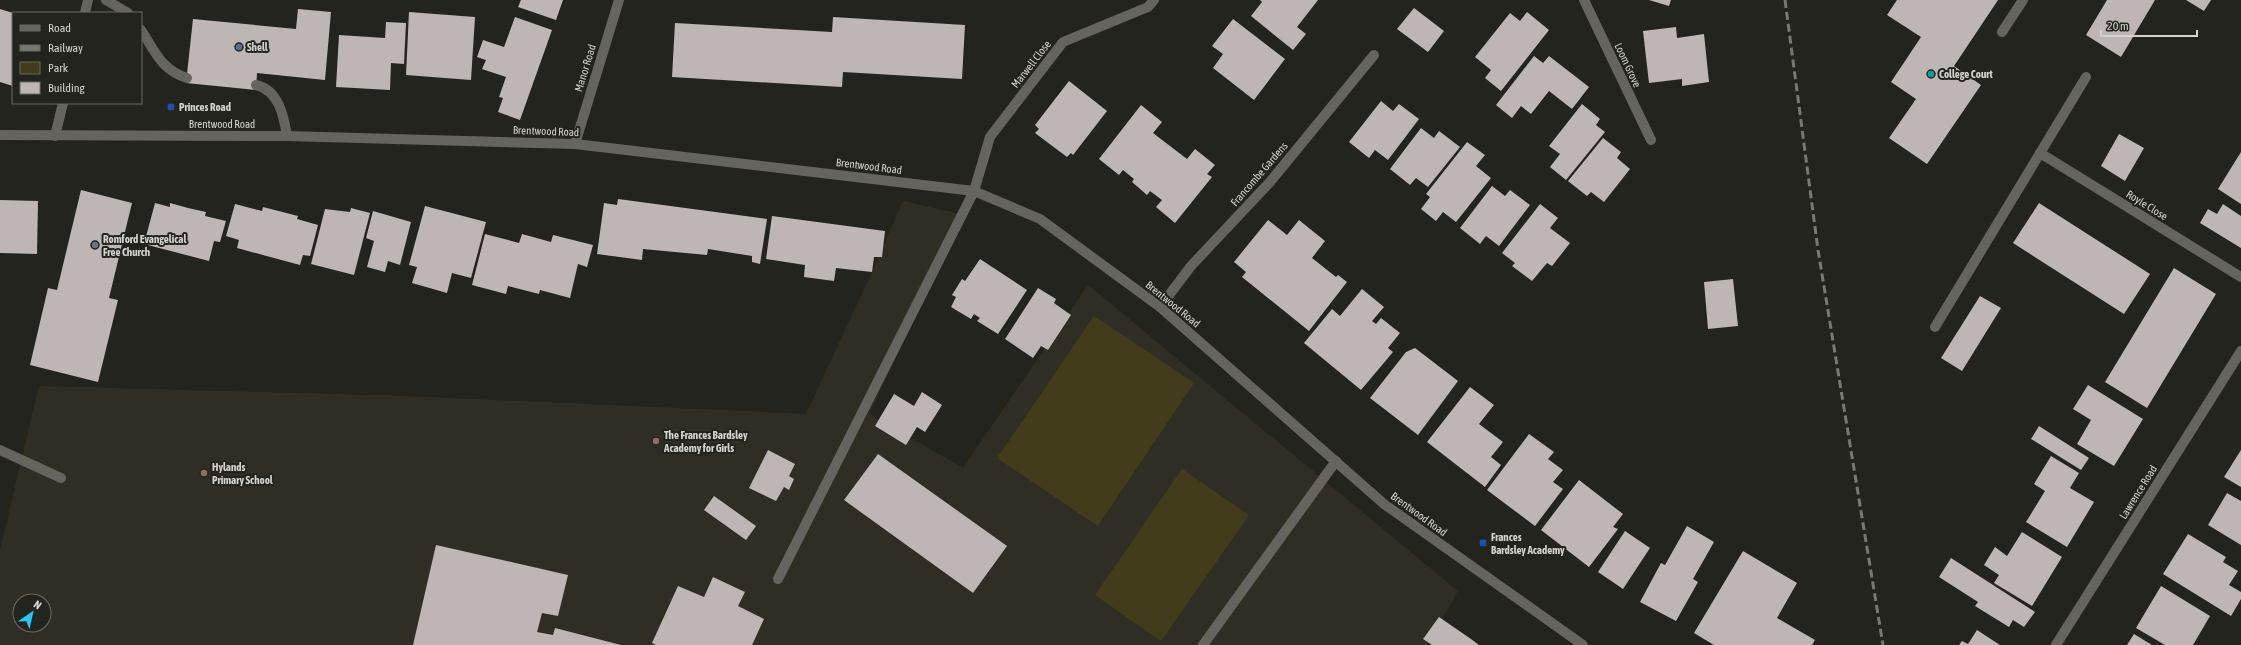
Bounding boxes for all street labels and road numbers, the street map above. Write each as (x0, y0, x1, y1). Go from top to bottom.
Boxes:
street label: Marwell Close (1009, 38, 1053, 90)
street label: Loom Grove (1613, 41, 1643, 89)
street label: Manor Road (572, 43, 598, 93)
street label: Brentwood Road (189, 118, 255, 130)
street label: Brentwood Road (513, 124, 579, 138)
street label: Francombe Gardens (1228, 140, 1290, 208)
street label: Brentwood Road (835, 156, 903, 176)
street label: Royle Close (2124, 188, 2170, 222)
street label: Brentwood Road (1143, 278, 1203, 330)
street label: Lawrence Road (2117, 463, 2159, 521)
street label: Brentwood Road (1389, 490, 1449, 538)

